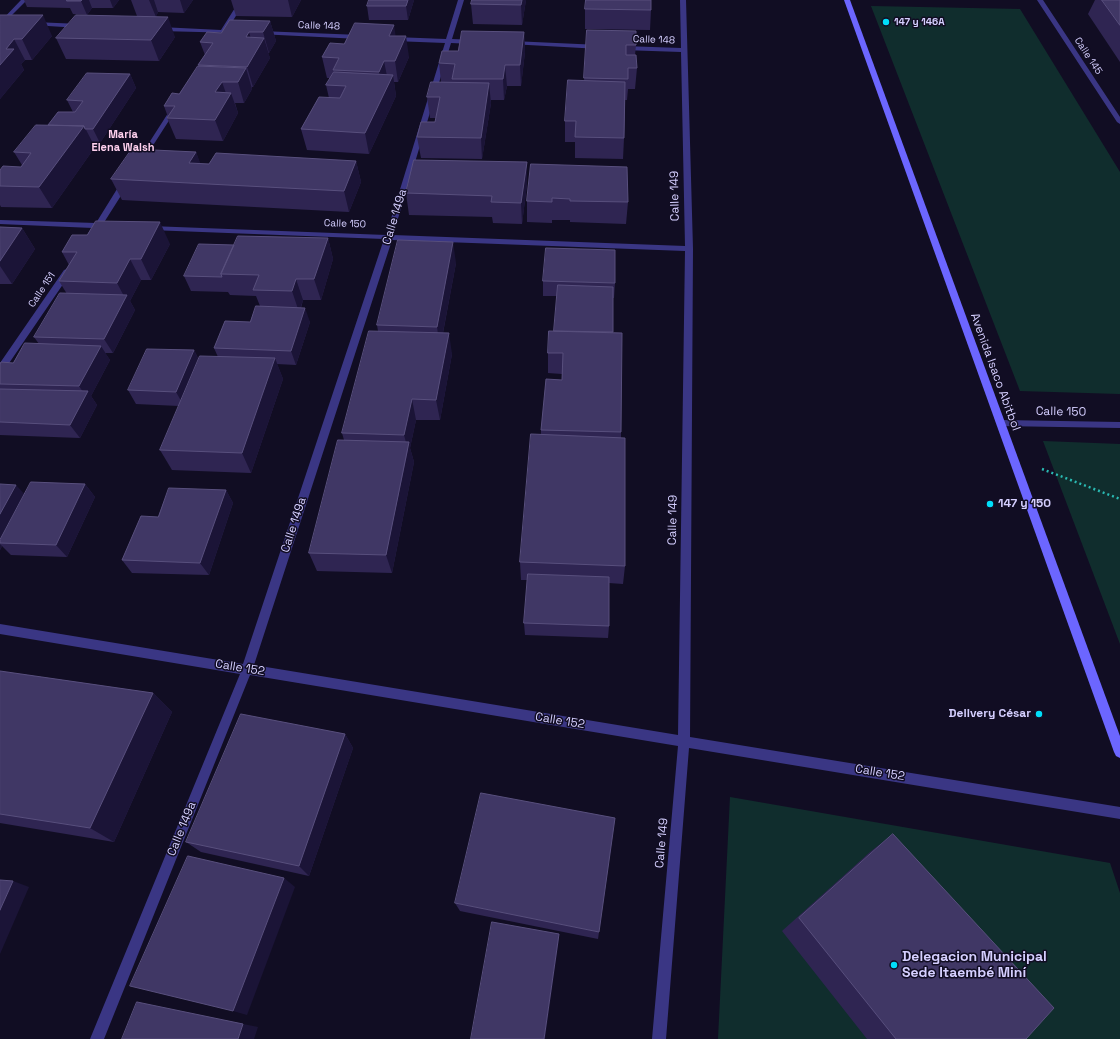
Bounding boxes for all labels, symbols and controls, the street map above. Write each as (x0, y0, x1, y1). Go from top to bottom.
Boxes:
place label: 147 y 146A (894, 16, 945, 28)
marker: 147 y 146A (881, 17, 891, 27)
street label: Calle 148 (298, 19, 340, 33)
street label: Calle 148 (633, 33, 675, 47)
street label: Calle 145 (1072, 35, 1104, 77)
district label: María Elena Walsh (92, 128, 154, 154)
street label: Calle 149 (667, 171, 683, 221)
street label: Calle 149a (380, 187, 410, 247)
street label: Calle 150 (324, 217, 366, 231)
street label: Calle 151 (26, 270, 58, 310)
street label: Avenida Isaco Abitbol (967, 311, 1023, 433)
street label: Calle 150 (1036, 404, 1086, 420)
street label: Calle 149a (278, 495, 310, 555)
street label: Calle 149 (665, 495, 681, 545)
place label: 147 y 150 (998, 497, 1051, 511)
marker: 147 y 150 (985, 499, 995, 509)
street label: Calle 152 (214, 657, 266, 679)
place label: Delivery César (949, 707, 1031, 721)
marker: Delivery César (1034, 709, 1044, 719)
street label: Calle 152 (534, 710, 586, 732)
street label: Calle 152 (854, 762, 906, 784)
street label: Calle 149a (165, 800, 199, 858)
street label: Calle 149 (653, 817, 671, 869)
place label: Delegacion Municipal Sede Itaembé Miní (902, 949, 1047, 982)
marker: Delegacion Municipal Sede Itaembé Miní (889, 960, 899, 970)

